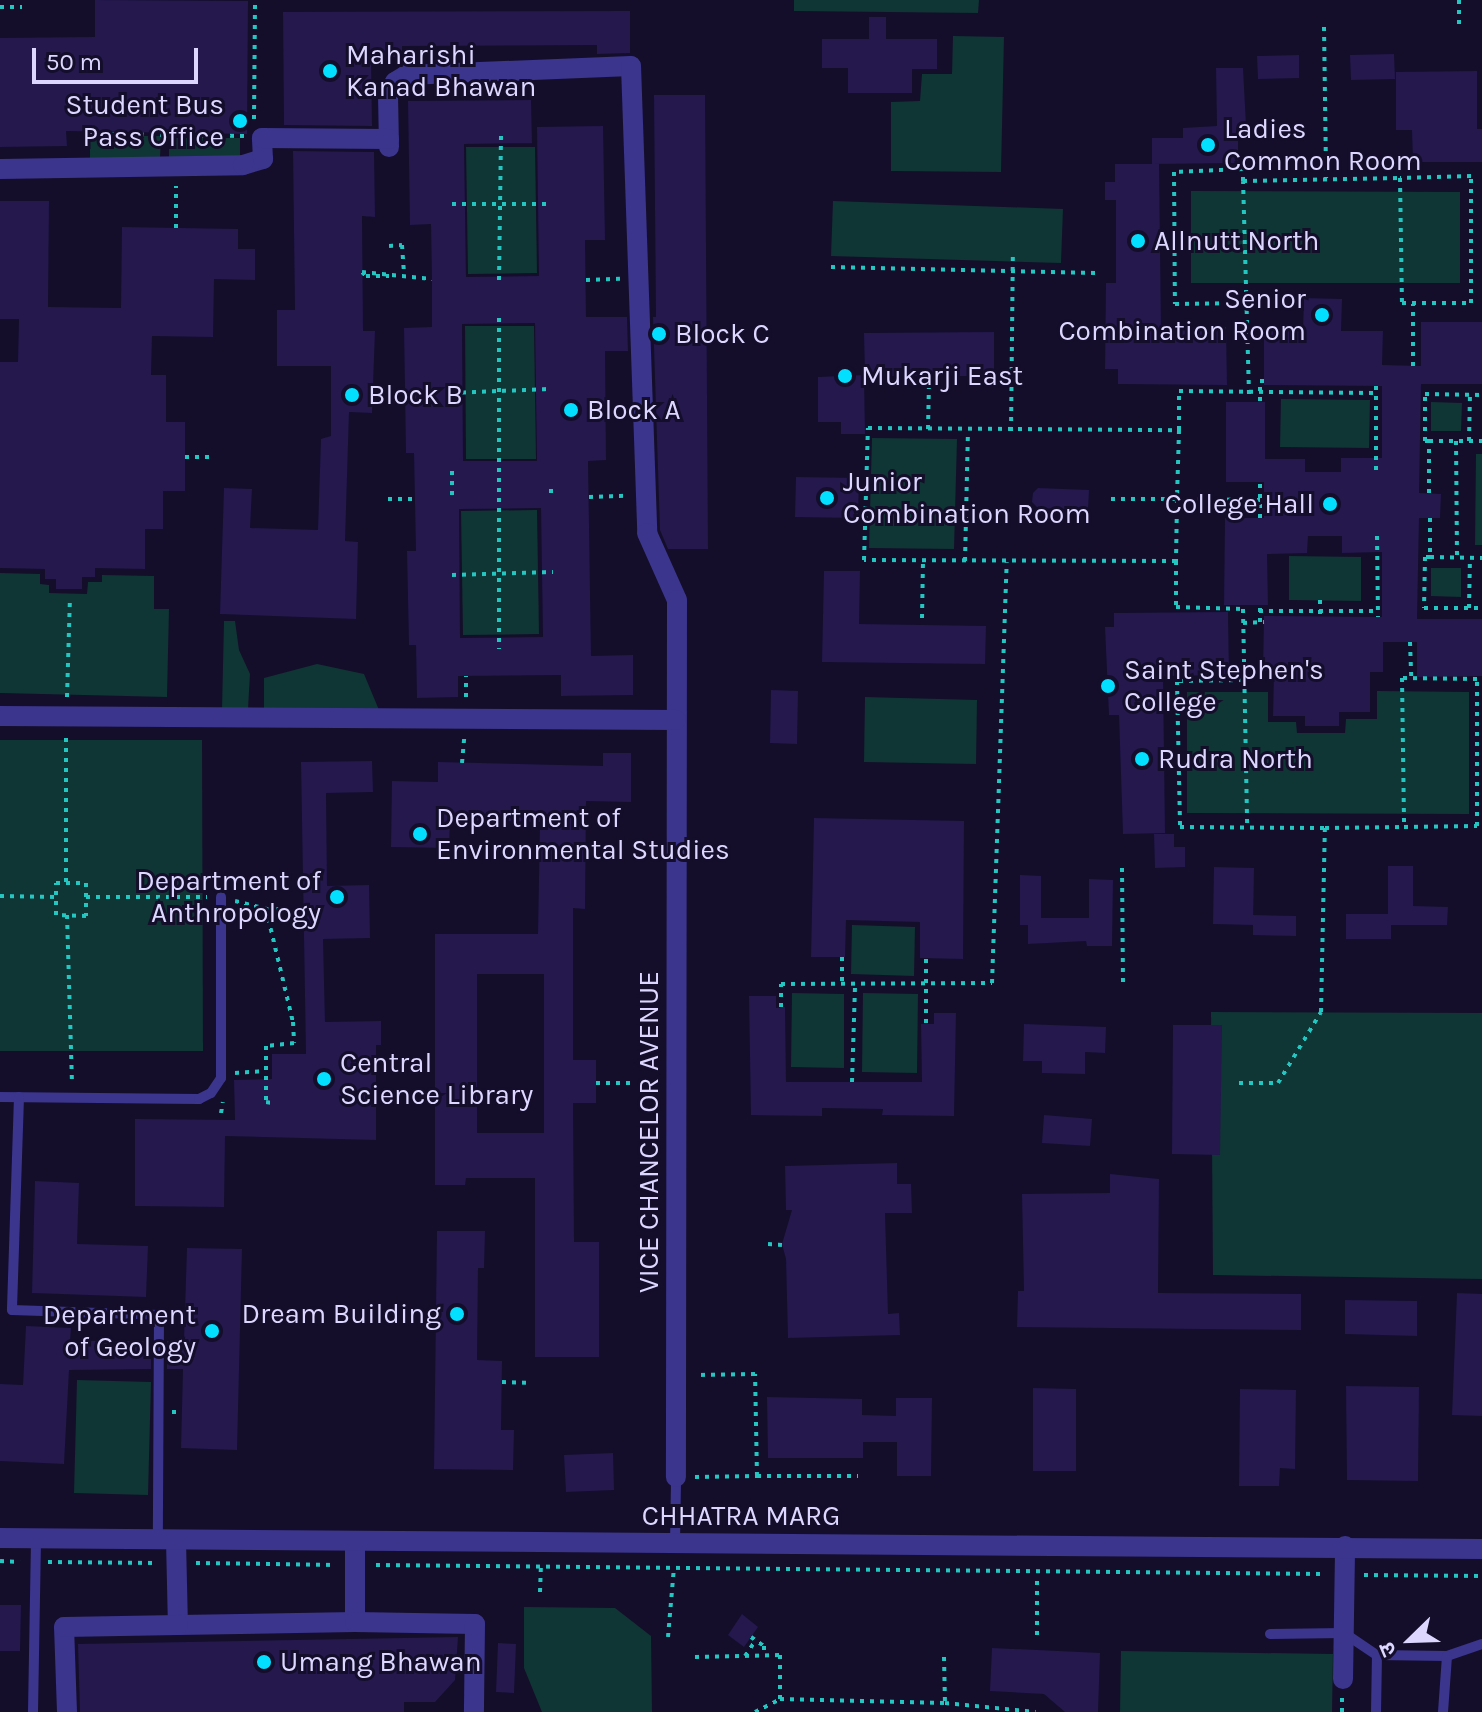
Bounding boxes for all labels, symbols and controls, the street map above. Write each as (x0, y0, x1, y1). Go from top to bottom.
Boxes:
scale bar (36, 32, 202, 82)
place label: Maharishi Kanad Bhawan (346, 38, 536, 104)
text: 50 m (46, 48, 102, 76)
marker: Maharishi Kanad Bhawan (321, 62, 339, 80)
place label: Student Bus Pass Office (65, 88, 224, 154)
marker: Student Bus Pass Office (231, 112, 249, 130)
place label: Ladies Common Room (1224, 112, 1422, 178)
marker: Ladies Common Room (1199, 136, 1217, 154)
place label: Allnutt North (1154, 224, 1319, 258)
marker: Allnutt North (1129, 232, 1147, 250)
place label: Senior Combination Room (1058, 282, 1306, 348)
marker: Senior Combination Room (1313, 306, 1331, 324)
place label: Block C (675, 317, 770, 351)
marker: Block C (650, 325, 668, 343)
place label: Mukarji East (861, 359, 1023, 393)
marker: Mukarji East (836, 367, 854, 385)
place label: Block B (368, 378, 463, 412)
marker: Block B (343, 386, 361, 404)
place label: Block A (587, 393, 681, 427)
marker: Block A (562, 401, 580, 419)
place label: Junior Combination Room (843, 465, 1091, 531)
place label: College Hall (1165, 487, 1314, 521)
marker: Junior Combination Room (818, 489, 836, 507)
marker: College Hall (1321, 495, 1339, 513)
place label: Saint Stephen's College (1124, 653, 1324, 719)
marker: Saint Stephen's College (1099, 677, 1117, 695)
place label: Rudra North (1158, 742, 1313, 776)
marker: Rudra North (1133, 750, 1151, 768)
place label: Department of Environmental Studies (436, 801, 730, 867)
marker: Department of Environmental Studies (411, 825, 429, 843)
place label: Department of Anthropology (136, 864, 321, 930)
marker: Department of Anthropology (328, 888, 346, 906)
street label: VICE CHANCELOR AVENUE (632, 971, 666, 1293)
place label: Central Science Library (340, 1046, 533, 1112)
marker: Central Science Library (315, 1070, 333, 1088)
place label: Dream Building (242, 1297, 441, 1331)
place label: Department of Geology (43, 1298, 196, 1364)
marker: Dream Building (448, 1305, 466, 1323)
marker: Department of Geology (203, 1322, 221, 1340)
street label: CHHATRA MARG (642, 1499, 840, 1533)
north arrow (1370, 1600, 1450, 1680)
text: उ (1373, 1638, 1402, 1660)
place label: Umang Bhawan (280, 1645, 482, 1679)
marker: Umang Bhawan (255, 1653, 273, 1671)

